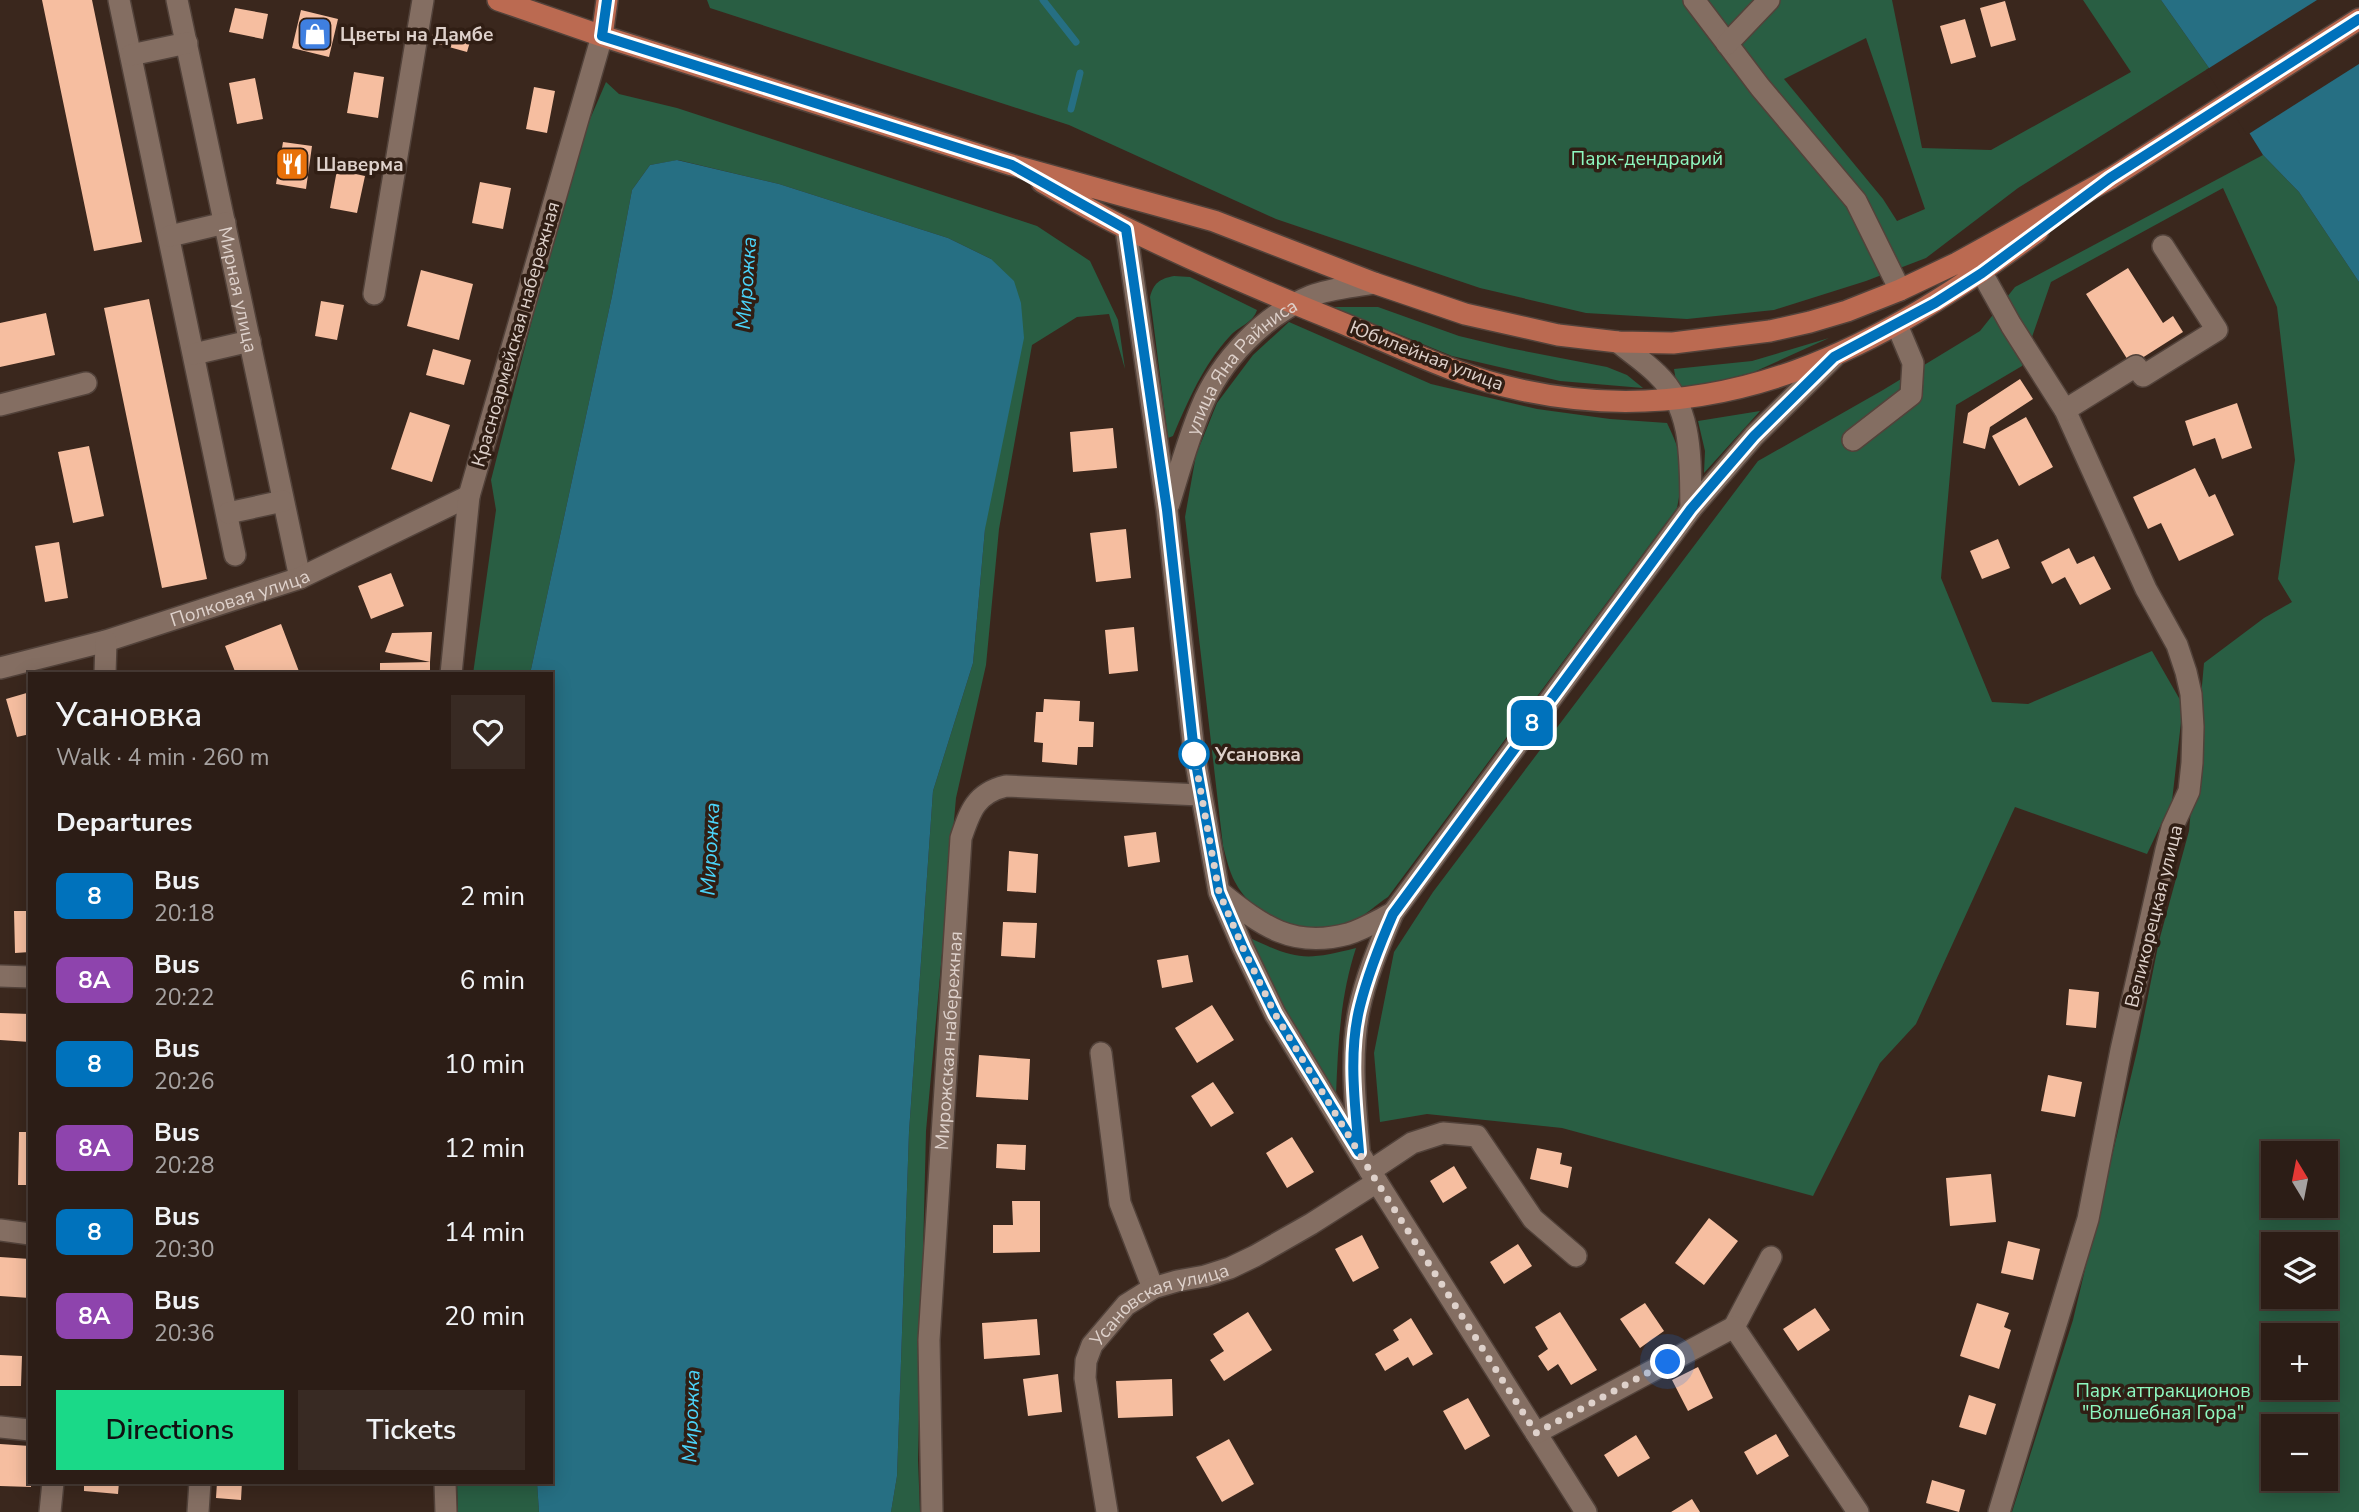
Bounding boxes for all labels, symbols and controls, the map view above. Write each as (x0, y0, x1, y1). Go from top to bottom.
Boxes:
shop icon: Цветы на Дамбе (296, 15, 334, 53)
place label: Цветы на Дамбе (340, 22, 494, 48)
restaurant icon: Шаверма (273, 145, 311, 183)
park label: Парк-дендрарий (1571, 146, 1723, 172)
place label: Шаверма (316, 152, 404, 178)
street label: Красноармейская набережная (466, 199, 566, 470)
street label: Мирная улица (212, 224, 264, 355)
water label: Мирожка (729, 235, 763, 331)
street label: улица Яна Райниса (1180, 293, 1302, 439)
street label: Юбилейная улица (1346, 315, 1507, 397)
street label: Полковая улица (167, 563, 315, 633)
text: Усановка (56, 693, 202, 738)
button: heart (451, 695, 525, 769)
line badge: 8 (1509, 700, 1555, 746)
text: 8 (1525, 707, 1539, 739)
marker: Усановка (1179, 739, 1209, 769)
text: Walk · 4 min · 260 m (56, 742, 269, 773)
place label: Усановка (1214, 742, 1301, 768)
water label: Мирожка (694, 802, 726, 896)
text: Departures (56, 805, 192, 840)
street label: Великорецкая улица (2119, 822, 2189, 1010)
text: Bus (154, 863, 200, 898)
text: 2 min (460, 879, 525, 914)
text: 8 (87, 880, 102, 912)
text: 20:18 (154, 898, 214, 929)
street label: Мирожская набережная (929, 930, 969, 1151)
text: Bus (154, 947, 200, 982)
text: 6 min (460, 963, 525, 998)
text: 8А (78, 964, 111, 996)
text: 20:22 (154, 982, 214, 1013)
text: Bus (154, 1031, 200, 1066)
text: 10 min (444, 1047, 525, 1082)
text: 8 (87, 1048, 102, 1080)
text: 20:26 (154, 1066, 214, 1097)
text: Bus (154, 1115, 200, 1150)
text: 12 min (444, 1131, 525, 1166)
text: 8А (78, 1132, 111, 1164)
north arrow (2261, 1141, 2338, 1218)
map controls (2261, 1141, 2338, 1491)
text: 20:28 (154, 1150, 214, 1181)
text: Bus (154, 1199, 200, 1234)
text: 14 min (444, 1215, 525, 1250)
text: 8 (87, 1216, 102, 1248)
button: layers (2261, 1232, 2338, 1309)
text: 20:30 (154, 1234, 214, 1265)
street label: Усановская улица (1084, 1257, 1232, 1353)
text: Bus (154, 1283, 200, 1318)
text: 20 min (444, 1299, 525, 1334)
text: 8А (78, 1300, 111, 1332)
text: 20:36 (154, 1318, 214, 1349)
button: + (2261, 1323, 2338, 1400)
your location (1650, 1344, 1685, 1379)
water label: Мирожка (675, 1369, 707, 1463)
park label: Парк аттракционов "Волшебная Гора" (2075, 1378, 2251, 1426)
button: Directions (56, 1390, 284, 1470)
button: Tickets (298, 1390, 525, 1470)
button: − (2261, 1414, 2338, 1491)

